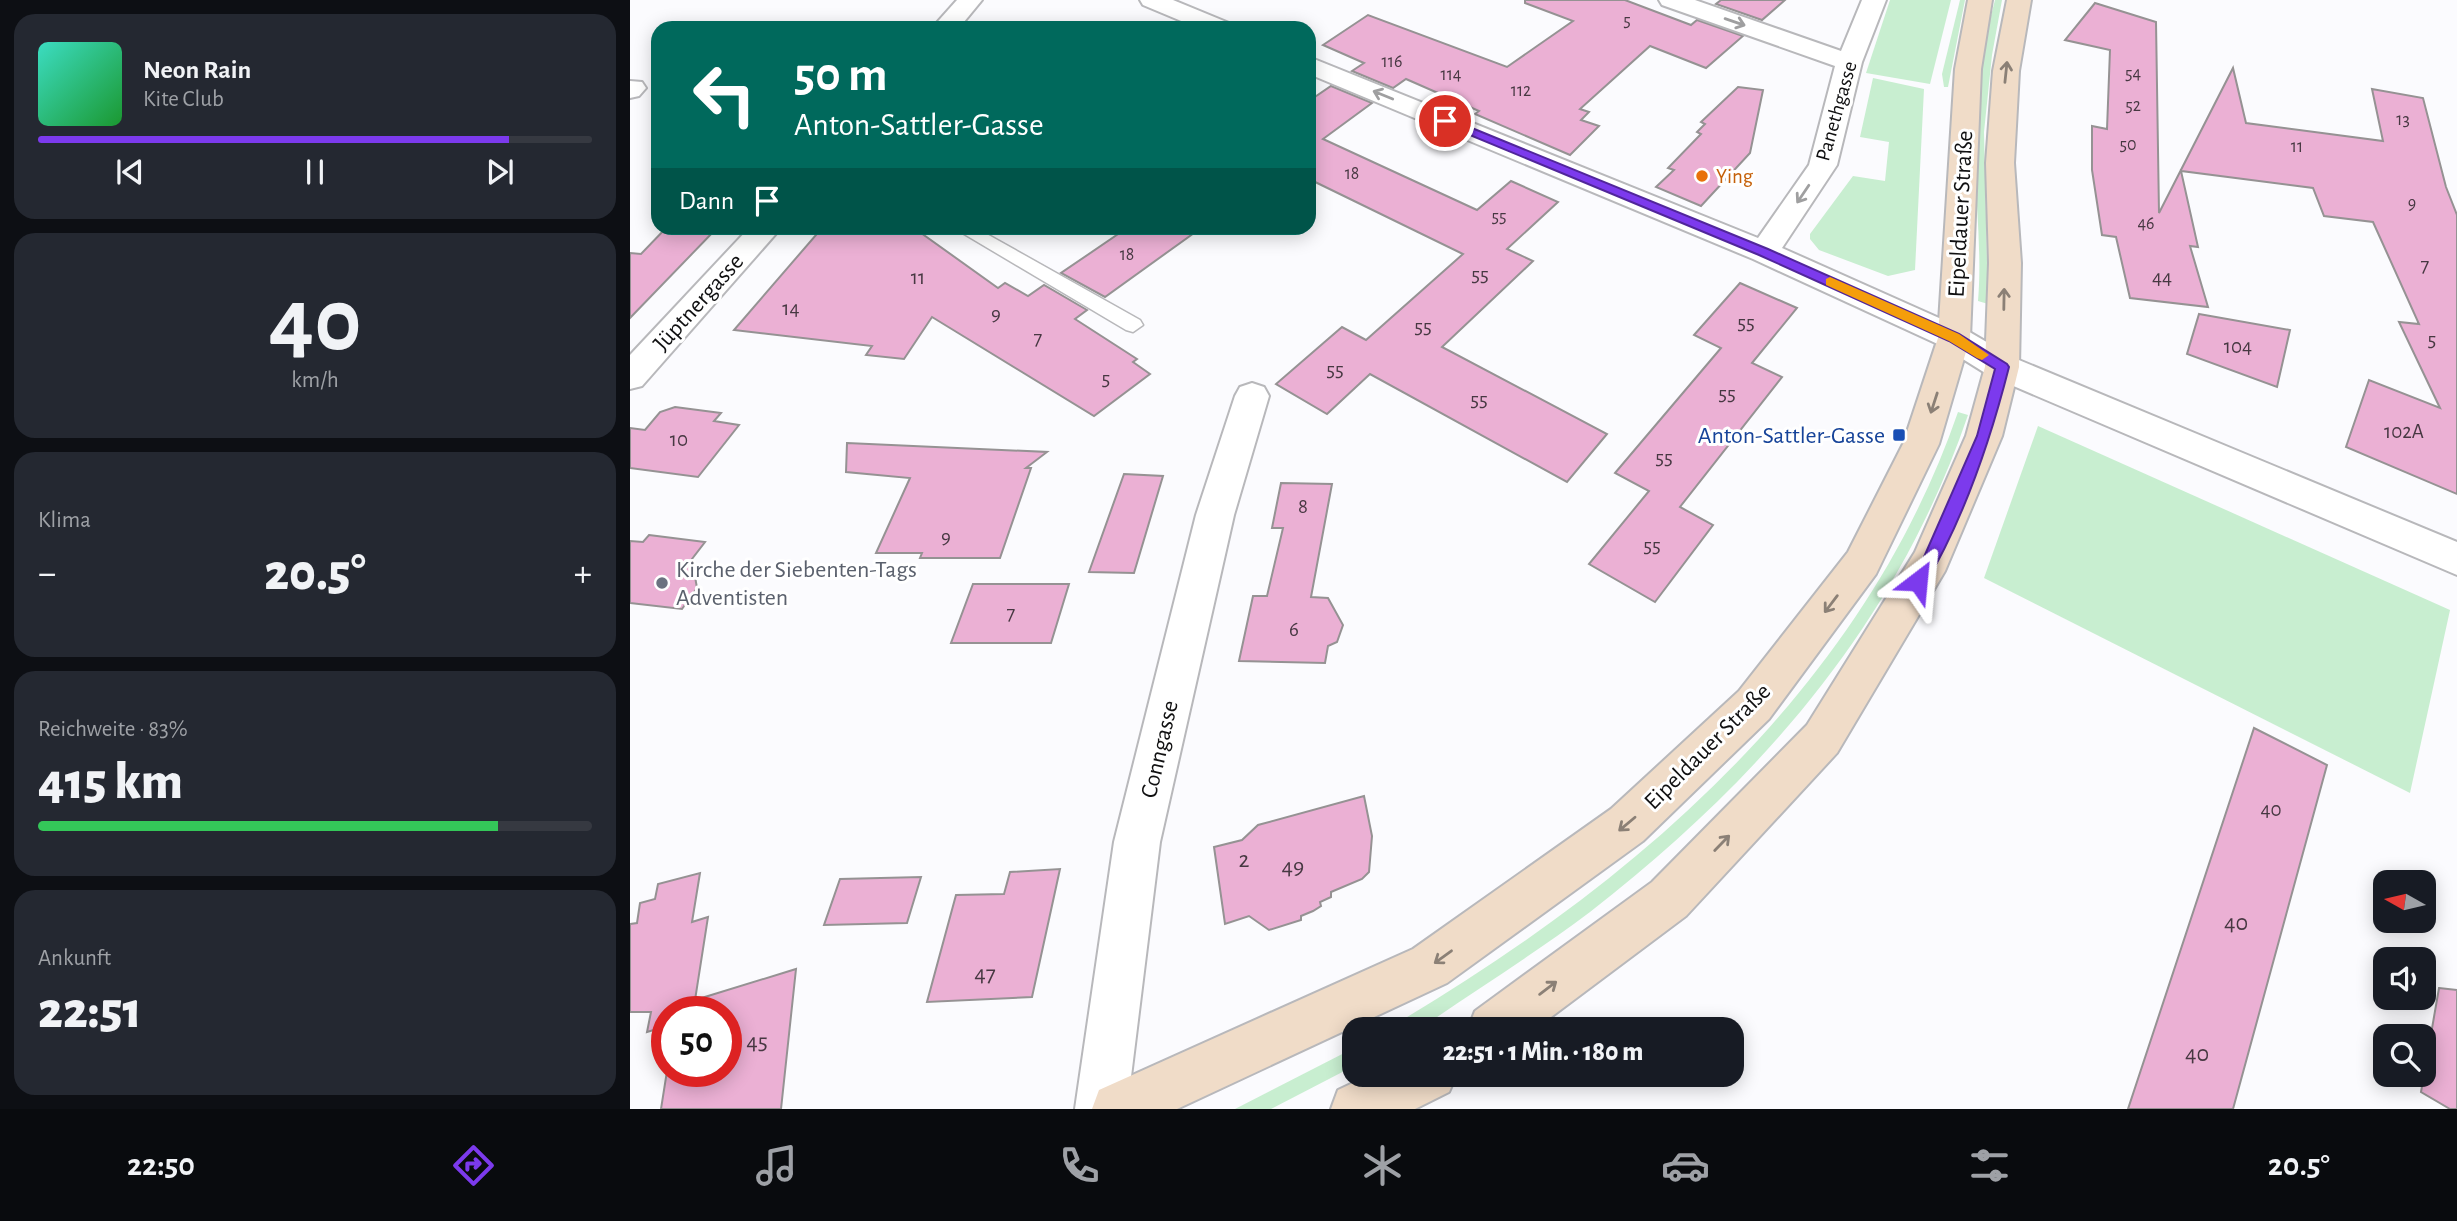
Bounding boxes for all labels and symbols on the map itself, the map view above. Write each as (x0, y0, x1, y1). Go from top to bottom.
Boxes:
house number: 5 (1623, 12, 1631, 30)
one-way arrow (1724, 17, 1746, 29)
house number: 116 (1382, 53, 1402, 71)
street label: Panethgasse (1812, 59, 1861, 163)
one-way arrow (2000, 61, 2013, 84)
house number: 54 (2125, 65, 2141, 83)
house number: 114 (1440, 66, 1462, 84)
house number: 112 (1511, 82, 1531, 100)
one-way arrow (1373, 88, 1395, 101)
pin (1415, 91, 1475, 151)
house number: 52 (2125, 97, 2141, 115)
house number: 13 (2396, 111, 2410, 129)
street label: Eipeldauer Straße (1945, 130, 1977, 298)
house number: 50 (2119, 136, 2137, 154)
house number: 11 (2291, 138, 2303, 156)
house number: 18 (1345, 165, 1359, 183)
place label: Ying (1716, 166, 1754, 187)
marker: Ying (1694, 168, 1710, 184)
one-way arrow (1796, 184, 1810, 203)
house number: 9 (2408, 195, 2416, 213)
house number: 55 (1491, 208, 1507, 226)
house number: 46 (2137, 215, 2155, 233)
house number: 18 (1120, 246, 1134, 264)
street label: Jüptnergasse (649, 249, 748, 356)
house number: 7 (2421, 255, 2430, 276)
house number: 55 (1471, 264, 1489, 285)
house number: 11 (911, 267, 925, 288)
house number: 44 (2152, 267, 2172, 288)
one-way arrow (1997, 288, 2011, 311)
house number: 14 (782, 298, 800, 319)
house number: 9 (991, 303, 1001, 324)
house number: 55 (1737, 312, 1755, 333)
house number: 55 (1414, 316, 1432, 337)
house number: 7 (1034, 328, 1043, 349)
house number: 5 (2428, 329, 2436, 350)
house number: 104 (2224, 336, 2252, 357)
house number: 55 (1326, 359, 1344, 380)
house number: 5 (1102, 368, 1110, 389)
house number: 55 (1718, 383, 1736, 404)
house number: 55 (1470, 389, 1488, 410)
one-way arrow (1927, 392, 1940, 414)
house number: 102A (2384, 421, 2424, 442)
place label: Anton-Sattler-Gasse (1698, 424, 1885, 448)
marker: Anton-Sattler-Gasse (1891, 427, 1907, 443)
house number: 10 (670, 429, 688, 450)
house number: 55 (1655, 447, 1673, 468)
house number: 8 (1298, 496, 1308, 517)
house number: 9 (941, 526, 951, 547)
house number: 55 (1643, 535, 1661, 556)
position arrow (1881, 544, 1955, 618)
place label: Kirche der Siebenten-Tags Adventisten (676, 558, 917, 610)
marker: Kirche der Siebenten-Tags Adventisten (654, 575, 670, 591)
one-way arrow (1823, 594, 1838, 613)
house number: 7 (1007, 603, 1016, 624)
house number: 6 (1289, 619, 1299, 640)
street label: Eipeldauer Straße (1640, 679, 1775, 814)
street label: Conngasse (1137, 698, 1183, 800)
house number: 40 (2260, 799, 2282, 820)
one-way arrow (1618, 816, 1636, 832)
one-way arrow (1714, 835, 1731, 852)
house number: 2 (1239, 848, 1250, 872)
house number: 49 (1282, 855, 1304, 879)
north arrow (2373, 870, 2436, 933)
house number: 40 (2224, 911, 2248, 935)
one-way arrow (1434, 950, 1453, 964)
house number: 47 (974, 962, 996, 986)
one-way arrow (1538, 981, 1557, 996)
speed limit sign: 50 (651, 996, 742, 1087)
house number: 45 (746, 1030, 768, 1054)
house number: 40 (2185, 1042, 2209, 1066)

